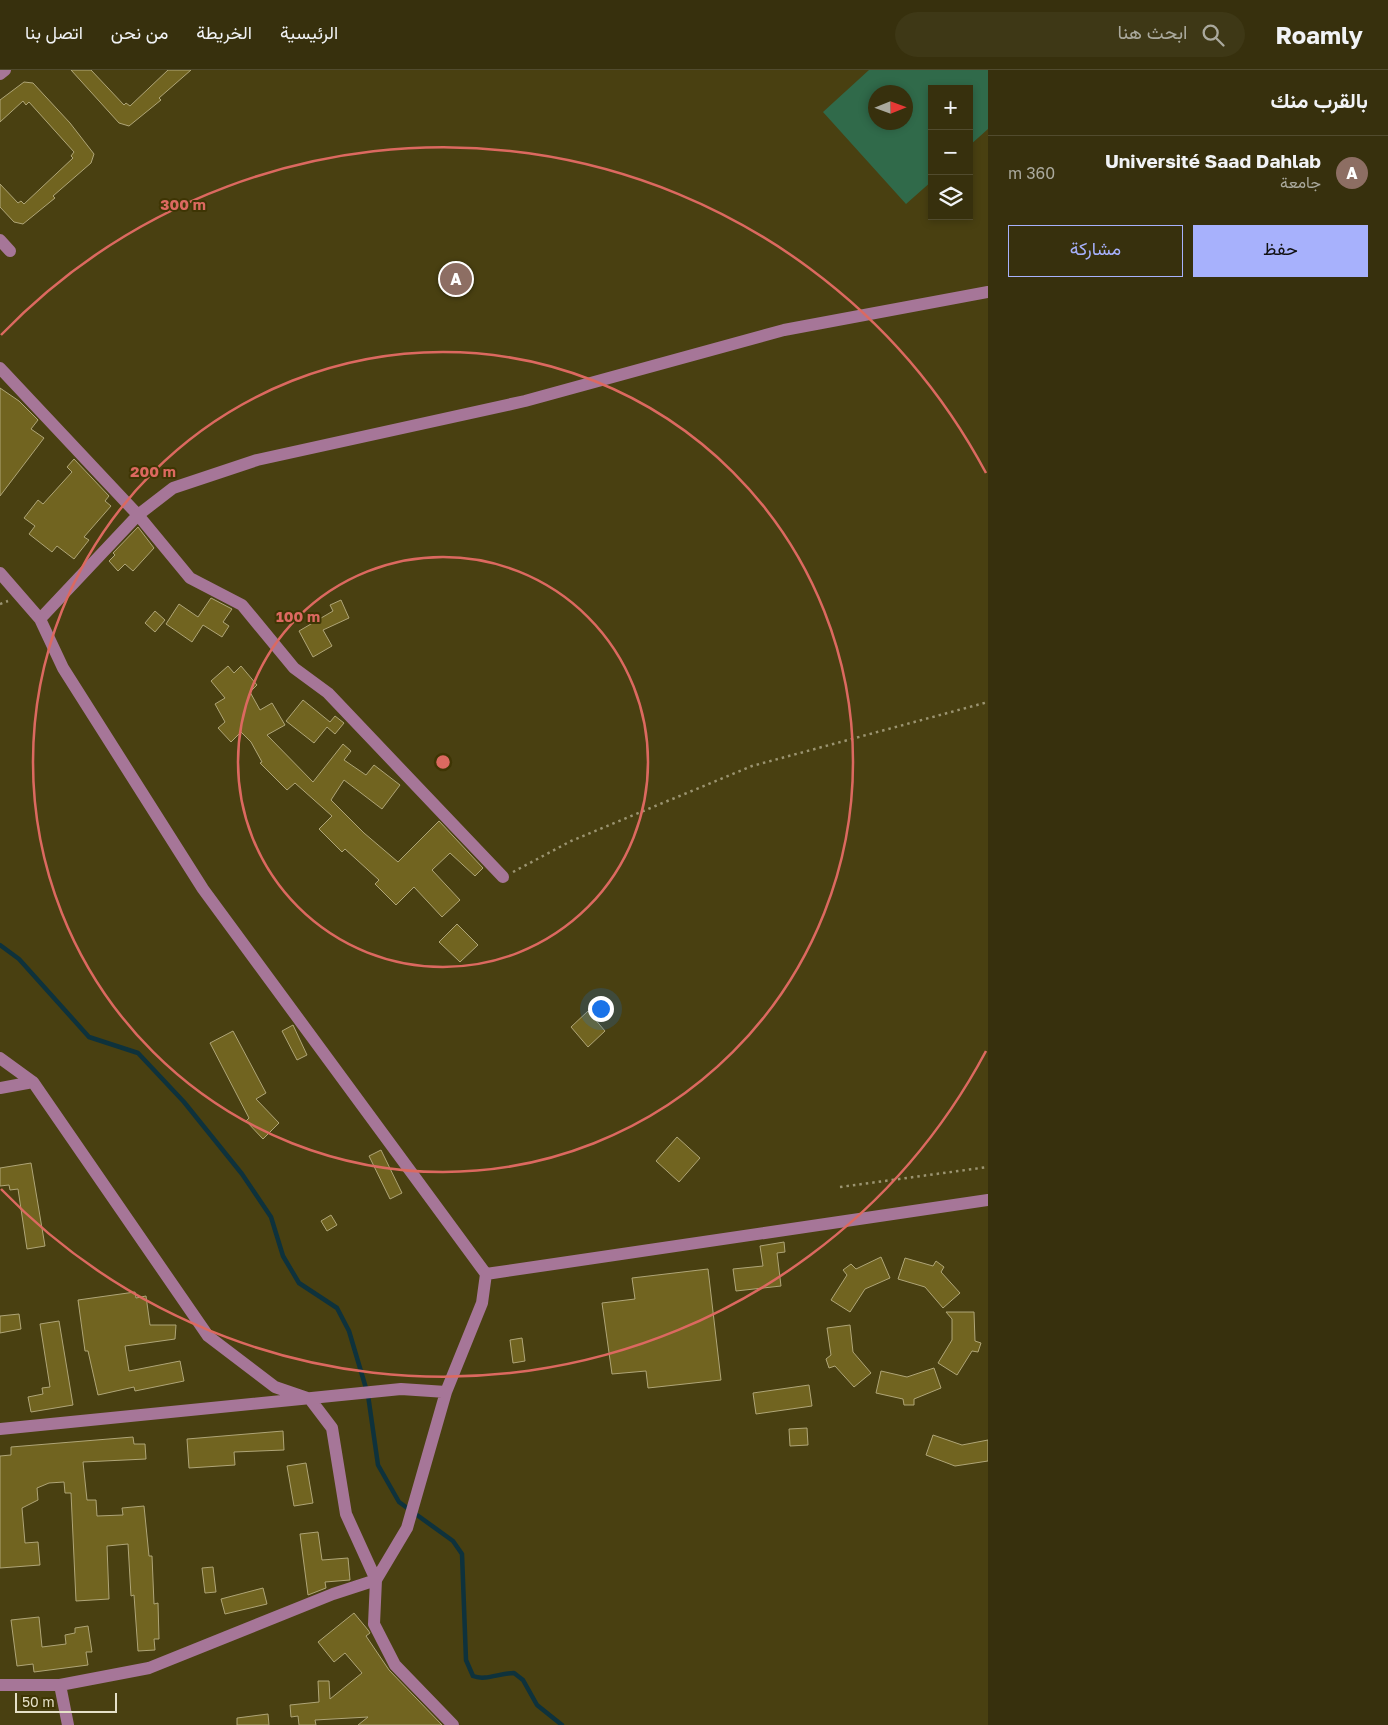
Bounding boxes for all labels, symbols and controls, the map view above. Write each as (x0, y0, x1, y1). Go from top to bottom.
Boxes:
search box (895, 12, 1245, 57)
text: ابحث هنا (1117, 20, 1187, 43)
text: Roamly (1275, 20, 1363, 49)
text: اتصل بنا (25, 21, 83, 43)
text: من نحن (111, 21, 168, 43)
text: الخريطة (196, 21, 252, 43)
text: الرئيسية (280, 21, 338, 43)
icon: search (1199, 21, 1227, 49)
north arrow (868, 85, 913, 130)
map controls (928, 85, 973, 220)
button: + (928, 85, 973, 130)
text: بالقرب منك (1271, 87, 1368, 113)
button: − (928, 130, 973, 175)
text: Université Saad Dahlab (1105, 149, 1321, 172)
text: 360 m (1008, 163, 1055, 183)
text: A (1346, 163, 1358, 183)
text: جامعة (1280, 172, 1321, 192)
button: layers (928, 175, 973, 220)
text: 300 m (160, 195, 206, 213)
button: مشاركة (1008, 225, 1183, 277)
button: حفظ (1193, 225, 1368, 277)
pin: A (440, 260, 472, 298)
text: 200 m (130, 462, 176, 480)
text: 100 m (276, 607, 320, 625)
centre of rings (434, 753, 452, 771)
your location (588, 996, 614, 1022)
scale bar (15, 1690, 118, 1713)
text: 50 m (22, 1693, 55, 1710)

